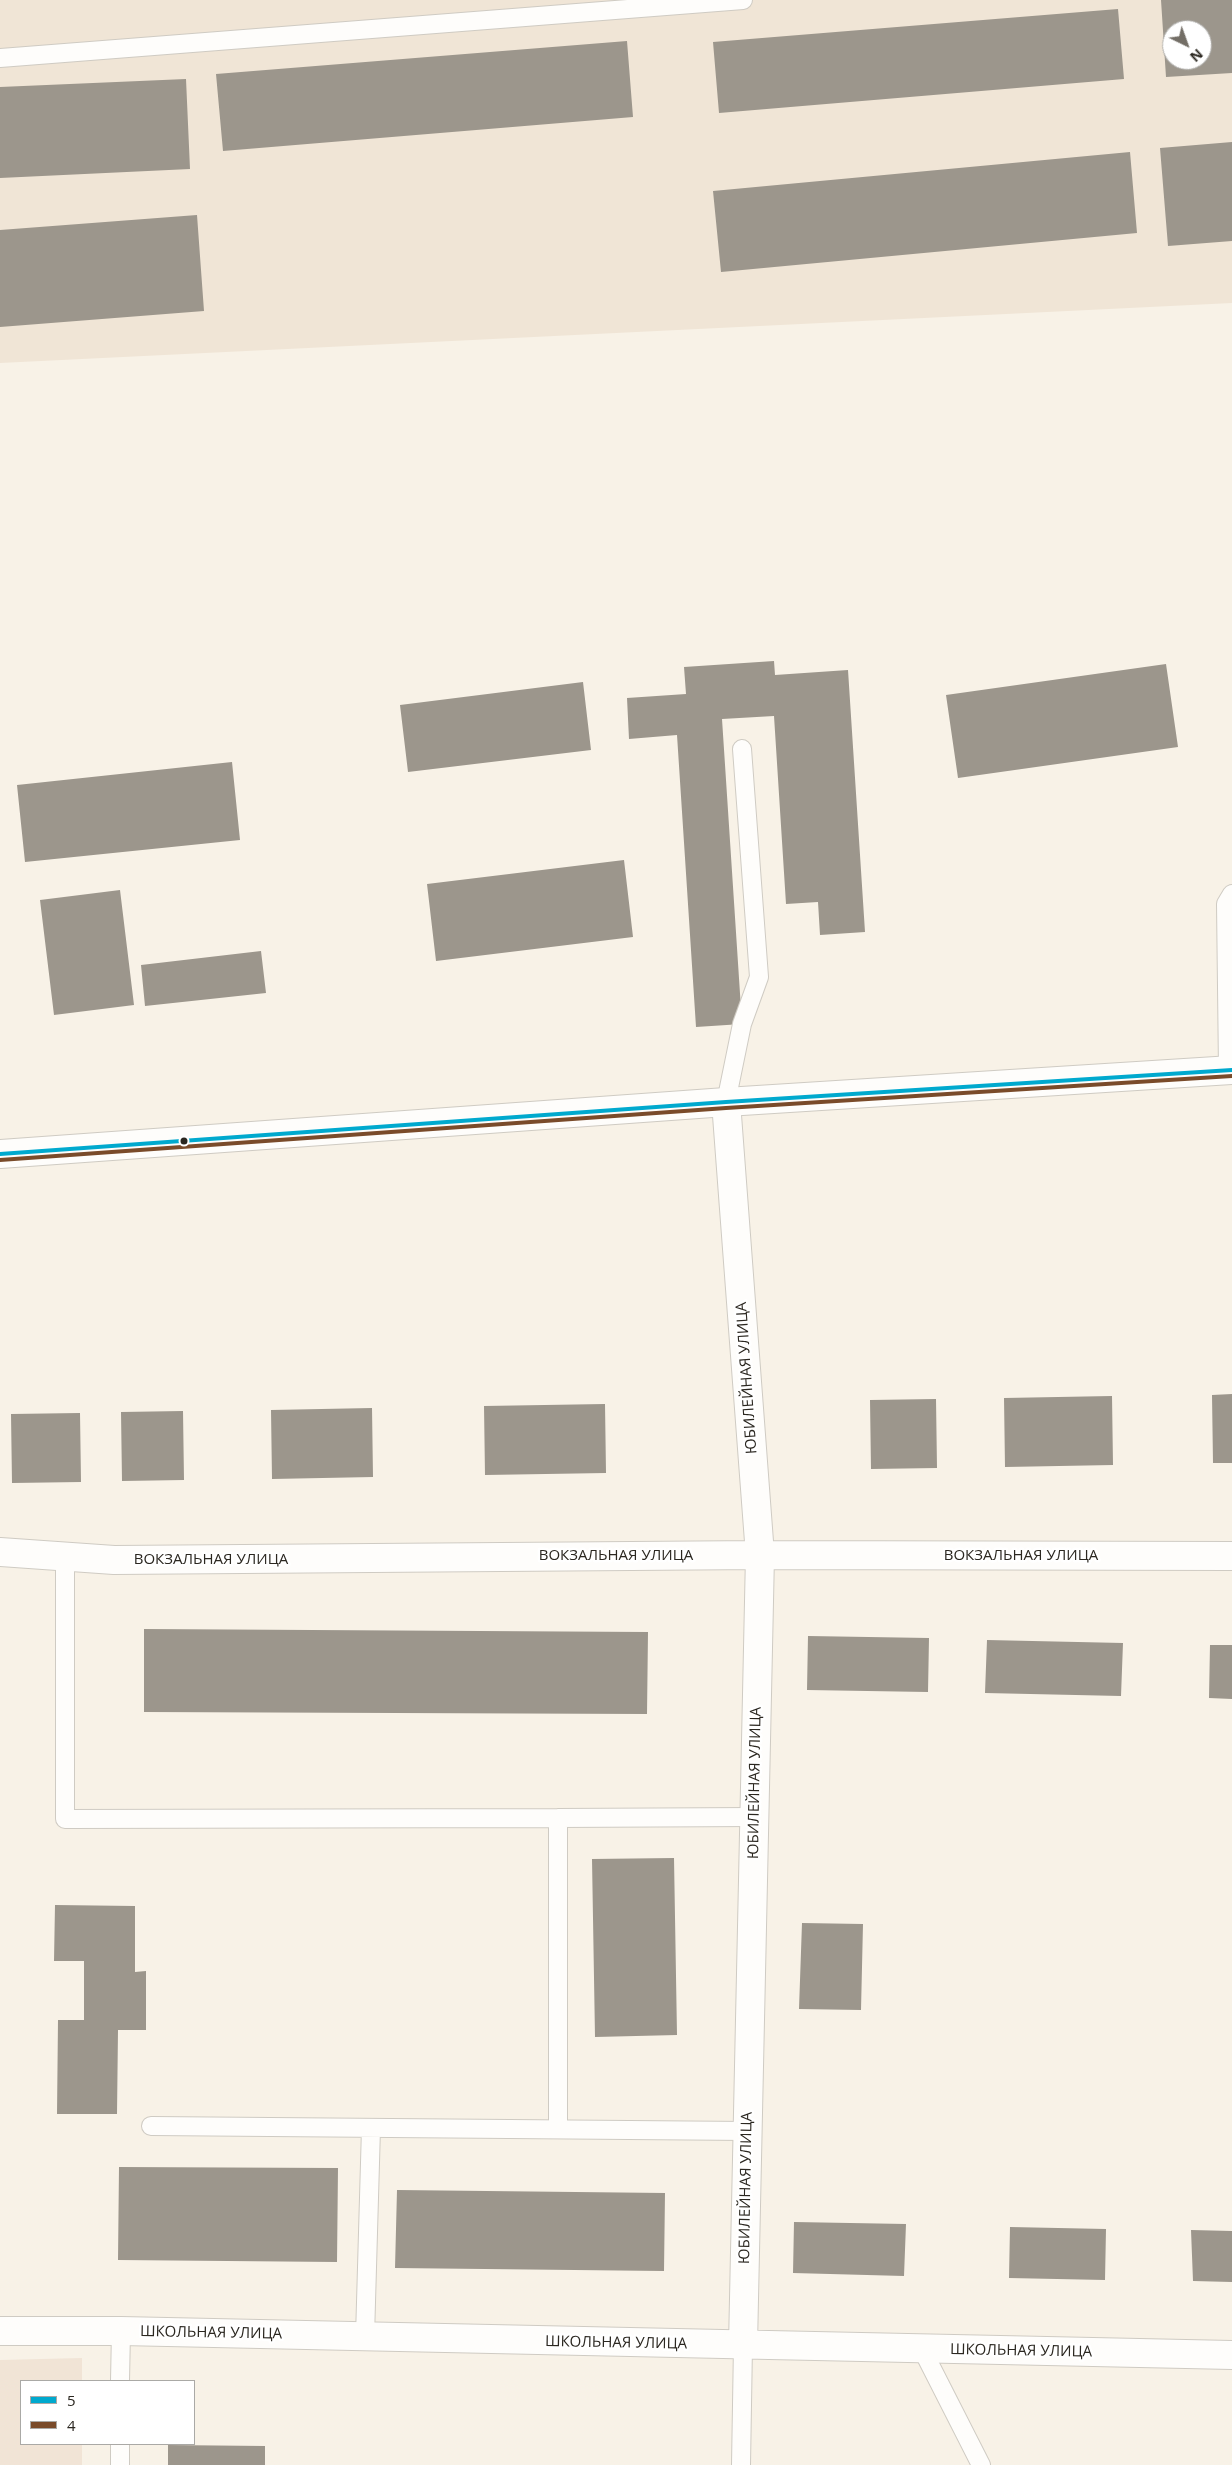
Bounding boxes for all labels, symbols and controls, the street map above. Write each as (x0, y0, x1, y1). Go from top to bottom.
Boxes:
north arrow (1162, 20, 1212, 70)
text: N (1186, 45, 1207, 67)
unlabelled marker (179, 1136, 189, 1146)
street label: ЮБИЛЕЙНАЯ УЛИЦА (733, 1301, 761, 1455)
street label: ВОКЗАЛЬНАЯ УЛИЦА (539, 1547, 693, 1565)
street label: ВОКЗАЛЬНАЯ УЛИЦА (944, 1547, 1098, 1565)
street label: ВОКЗАЛЬНАЯ УЛИЦА (134, 1551, 288, 1569)
street label: ЮБИЛЕЙНАЯ УЛИЦА (745, 1707, 765, 1859)
street label: ЮБИЛЕЙНАЯ УЛИЦА (736, 2112, 756, 2264)
street label: ШКОЛЬНАЯ УЛИЦА (140, 2323, 282, 2343)
street label: ШКОЛЬНАЯ УЛИЦА (545, 2333, 687, 2353)
street label: ШКОЛЬНАЯ УЛИЦА (950, 2341, 1092, 2361)
legend (20, 2380, 195, 2445)
text: 5 (67, 2390, 76, 2410)
text: 4 (67, 2415, 76, 2435)

